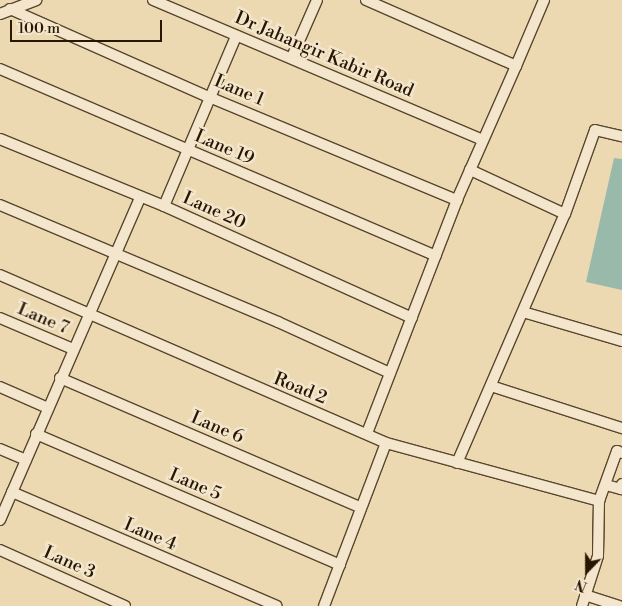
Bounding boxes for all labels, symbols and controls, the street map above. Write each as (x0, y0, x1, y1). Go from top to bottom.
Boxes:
street label: Dr Jahangir Kabir Road (231, 8, 417, 102)
scale bar (12, 10, 165, 42)
text: 100 m (18, 19, 60, 38)
street label: Lane 1 (211, 71, 267, 111)
street label: Lane 19 (191, 126, 257, 170)
street label: Lane 20 (179, 188, 249, 234)
street label: Lane 7 (14, 299, 72, 339)
street label: Road 2 (270, 369, 330, 409)
street label: Lane 6 (187, 407, 247, 449)
street label: Lane 5 (166, 464, 224, 506)
street label: Lane 4 (120, 514, 180, 556)
street label: Lane 3 (40, 542, 98, 584)
north arrow (562, 546, 612, 596)
text: N (573, 574, 590, 595)

